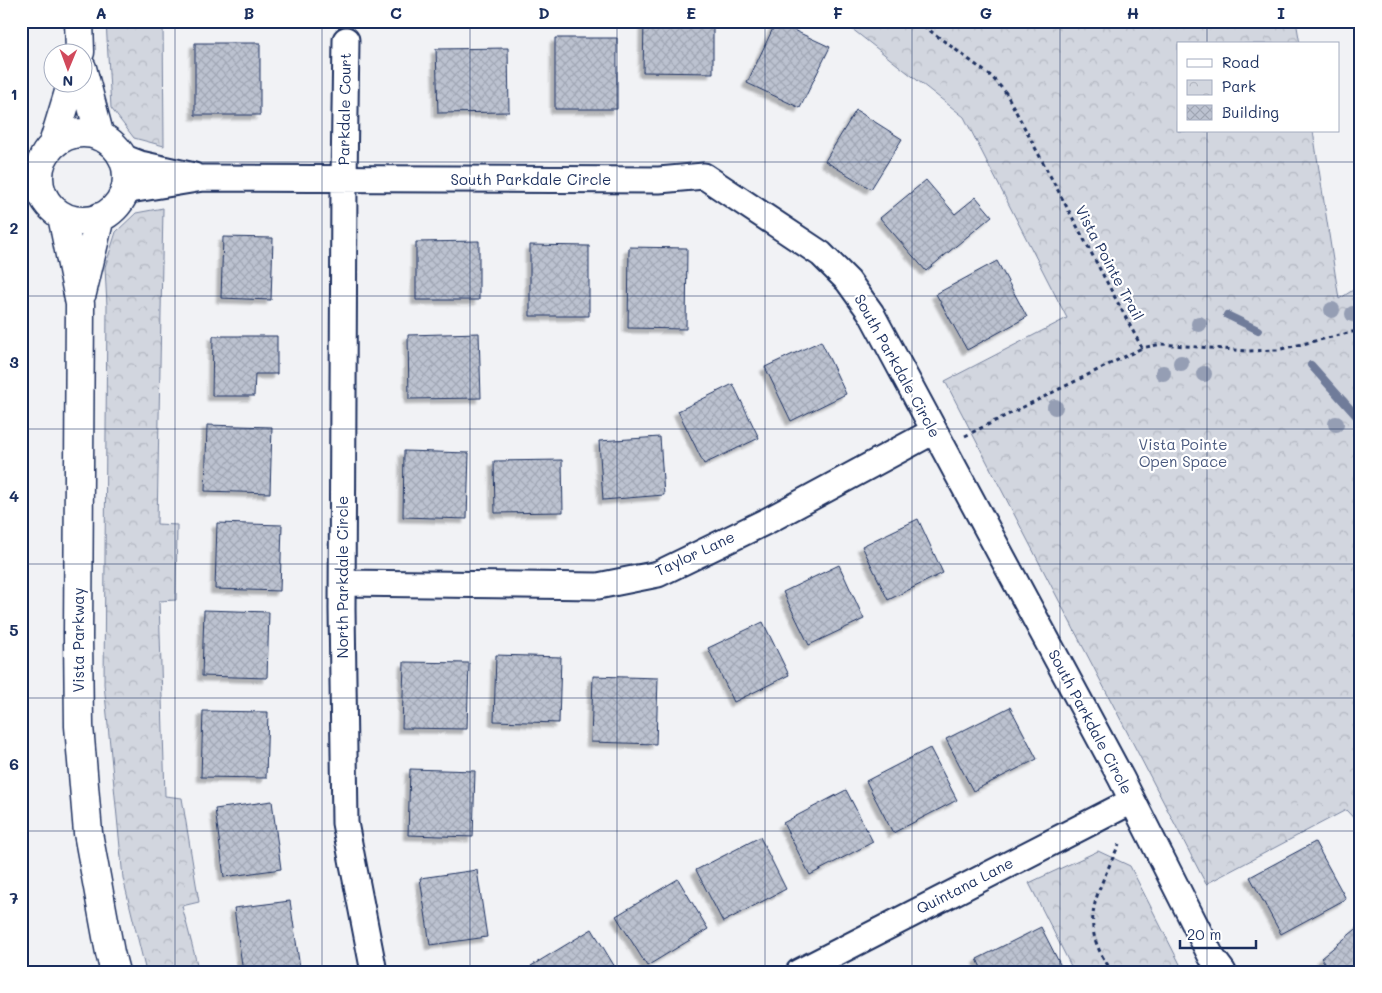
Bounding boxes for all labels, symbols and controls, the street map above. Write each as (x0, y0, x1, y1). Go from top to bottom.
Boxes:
text: A (95, 2, 107, 23)
text: B (244, 2, 254, 23)
text: C (390, 2, 402, 23)
text: D (538, 2, 550, 23)
text: E (686, 2, 696, 23)
text: F (833, 2, 843, 23)
text: G (980, 2, 992, 23)
text: H (1127, 2, 1139, 23)
text: I (1277, 2, 1285, 23)
north arrow (42, 42, 92, 92)
legend (1177, 42, 1340, 132)
street label: Parkdale Court (333, 52, 355, 165)
text: Road (1222, 52, 1259, 72)
text: N (62, 72, 73, 91)
text: Park (1222, 76, 1256, 96)
text: 1 (10, 83, 18, 104)
text: Building (1222, 102, 1279, 122)
street label: South Parkdale Circle (451, 169, 611, 189)
street label: Vista Pointe Trail (1071, 202, 1149, 324)
text: 2 (10, 217, 19, 238)
street label: South Parkdale Circle (850, 290, 946, 441)
text: 3 (9, 351, 19, 372)
park label: Vista Pointe Open Space (1138, 434, 1228, 471)
text: 4 (9, 485, 19, 506)
street label: North Parkdale Circle (332, 496, 352, 658)
street label: Taylor Lane (652, 526, 737, 580)
street label: Vista Parkway (68, 587, 88, 693)
text: 5 (9, 619, 19, 640)
street label: South Parkdale Circle (1044, 646, 1137, 797)
text: 6 (9, 753, 19, 774)
street label: Quintana Lane (913, 852, 1016, 918)
text: 7 (10, 887, 19, 908)
scale bar (1180, 918, 1256, 950)
text: 20 m (1187, 924, 1221, 944)

